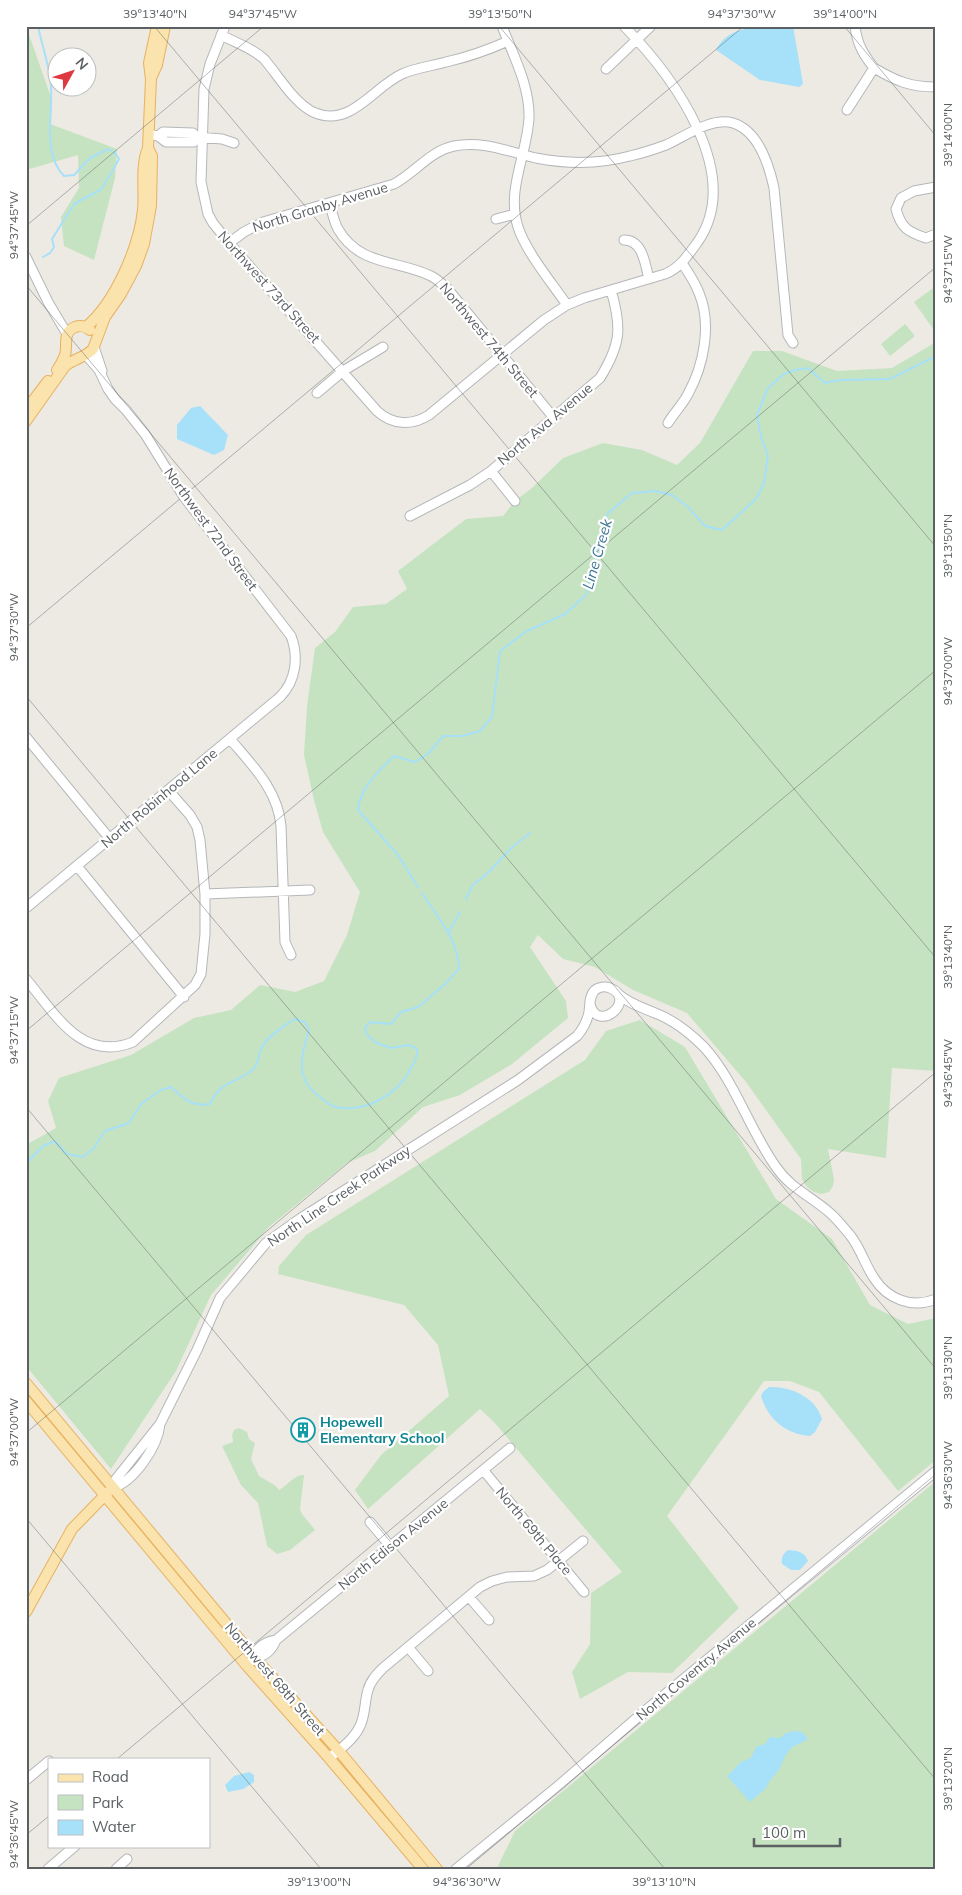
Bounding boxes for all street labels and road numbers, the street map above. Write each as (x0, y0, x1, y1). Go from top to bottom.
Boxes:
street label: North Granby Avenue (250, 178, 390, 236)
street label: Northwest 73rd Street (214, 227, 324, 347)
street label: Northwest 74th Street (436, 279, 542, 401)
street label: North Ava Avenue (494, 379, 596, 469)
street label: Northwest 72nd Street (160, 464, 262, 594)
street label: North Robinhood Lane (97, 744, 221, 852)
street label: North Line Creek Parkway (264, 1141, 414, 1251)
street label: North 69th Place (492, 1483, 576, 1579)
street label: North Edison Avenue (334, 1494, 452, 1594)
street label: North Coventry Avenue (632, 1614, 760, 1724)
street label: Northwest 68th Street (221, 1619, 329, 1739)

